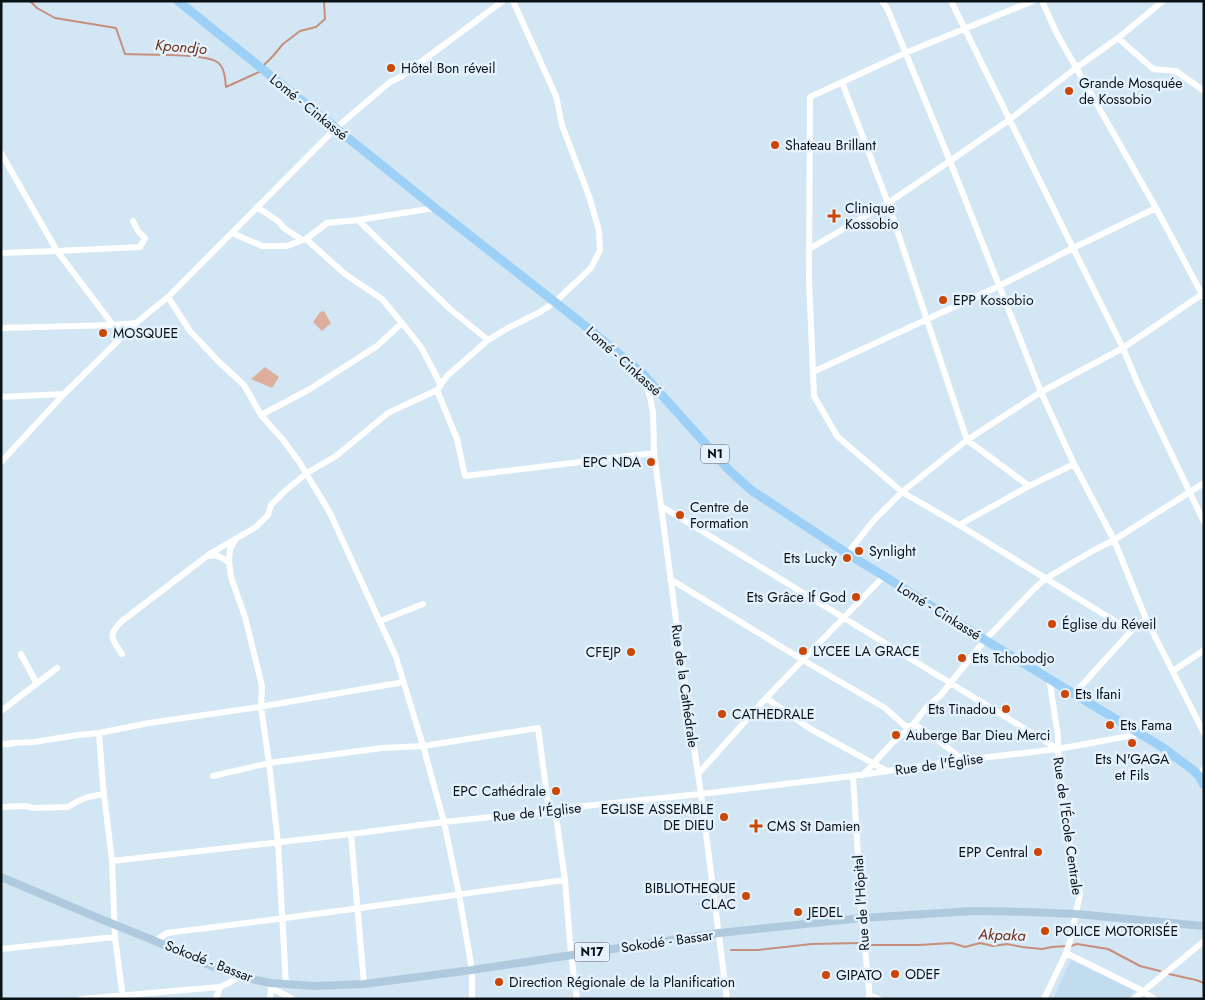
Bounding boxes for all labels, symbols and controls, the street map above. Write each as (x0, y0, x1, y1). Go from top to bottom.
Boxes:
water label: Kpondjo (154, 34, 208, 60)
place label: Hôtel Bon réveil (401, 58, 495, 78)
marker: Hôtel Bon réveil (385, 62, 397, 74)
street label: Lomé - Cinkassé (266, 69, 352, 145)
place label: Grande Mosquée de Kossobio (1079, 73, 1183, 109)
marker: Grande Mosquée de Kossobio (1063, 85, 1075, 97)
place label: Shateau Brillant (785, 135, 876, 155)
marker: Shateau Brillant (769, 139, 781, 151)
place label: Clinique Kossobio (845, 198, 899, 234)
marker: Clinique Kossobio (827, 209, 841, 223)
place label: EPP Kossobio (953, 290, 1034, 310)
marker: EPP Kossobio (937, 294, 949, 306)
street label: Lomé - Cinkassé (582, 322, 666, 400)
place label: MOSQUEE (113, 323, 178, 343)
marker: MOSQUEE (97, 327, 109, 339)
road number: N1 (701, 444, 729, 464)
place label: EPC NDA (583, 452, 642, 472)
marker: EPC NDA (645, 456, 657, 468)
place label: Centre de Formation (690, 497, 749, 533)
marker: Centre de Formation (674, 509, 686, 521)
place label: Synlight (869, 541, 916, 561)
marker: Synlight (853, 545, 865, 557)
place label: Ets Lucky (784, 548, 838, 568)
marker: Ets Lucky (841, 552, 853, 564)
street label: Lomé - Cinkassé (893, 577, 985, 645)
place label: Ets Grâce If God (746, 587, 846, 607)
marker: Ets Grâce If God (850, 591, 862, 603)
place label: Église du Réveil (1062, 614, 1156, 634)
marker: Église du Réveil (1046, 618, 1058, 630)
street label: Rue de la Cathédrale (666, 623, 704, 749)
place label: LYCEE LA GRACE (813, 641, 920, 661)
place label: CFEJP (586, 642, 621, 662)
marker: LYCEE LA GRACE (797, 645, 809, 657)
marker: CFEJP (625, 646, 637, 658)
place label: Ets Tchobodjo (972, 648, 1055, 668)
marker: Ets Tchobodjo (956, 652, 968, 664)
place label: Ets Ifani (1075, 684, 1121, 704)
marker: Ets Ifani (1059, 688, 1071, 700)
place label: Ets Tinadou (928, 699, 996, 719)
marker: Ets Tinadou (1000, 703, 1012, 715)
place label: CATHEDRALE (732, 704, 814, 724)
marker: CATHEDRALE (716, 708, 728, 720)
place label: Ets Fama (1120, 715, 1172, 735)
marker: Ets Fama (1104, 719, 1116, 731)
place label: Auberge Bar Dieu Merci (906, 725, 1050, 745)
marker: Auberge Bar Dieu Merci (890, 729, 902, 741)
marker: Ets N'GAGA et Fils (1126, 737, 1138, 749)
street label: Rue de l'Église (894, 748, 984, 780)
place label: Ets N'GAGA et Fils (1095, 749, 1170, 785)
street label: Rue de l'École Centrale (1048, 756, 1088, 896)
place label: EPC Cathédrale (453, 781, 546, 801)
marker: EPC Cathédrale (550, 785, 562, 797)
street label: Rue de l'Église (492, 797, 582, 827)
place label: EGLISE ASSEMBLE DE DIEU (601, 799, 714, 835)
marker: EGLISE ASSEMBLE DE DIEU (718, 811, 730, 823)
place label: CMS St Damien (767, 816, 860, 836)
marker: CMS St Damien (749, 819, 763, 833)
place label: EPP Central (958, 842, 1028, 862)
marker: EPP Central (1032, 846, 1044, 858)
street label: Rue de l'Hôpital (848, 855, 874, 951)
place label: BIBLIOTHEQUE CLAC (645, 878, 736, 914)
marker: BIBLIOTHEQUE CLAC (740, 890, 752, 902)
place label: JEDEL (806, 902, 843, 922)
marker: JEDEL (792, 906, 804, 918)
place label: POLICE MOTORISÉE (1055, 921, 1178, 941)
water label: Akpaka (977, 923, 1027, 947)
street label: Sokodé - Bassar (620, 925, 715, 957)
marker: POLICE MOTORISÉE (1039, 925, 1051, 937)
street label: Sokodé - Bassar (162, 935, 256, 987)
road number: N17 (574, 942, 610, 962)
place label: ODEF (905, 964, 940, 984)
place label: GIPATO (836, 965, 882, 985)
marker: ODEF (889, 968, 901, 980)
marker: GIPATO (820, 969, 832, 981)
place label: Direction Régionale de la Planification (509, 972, 735, 992)
marker: Direction Régionale de la Planification (493, 976, 505, 988)

